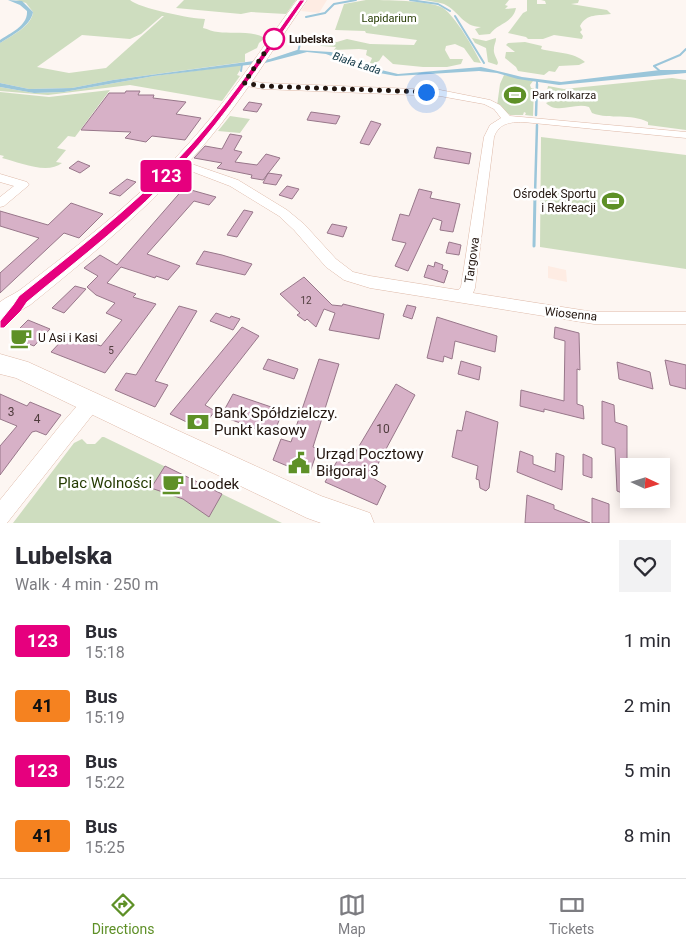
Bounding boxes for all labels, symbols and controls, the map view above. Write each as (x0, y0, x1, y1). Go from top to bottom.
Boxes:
park label: Lapidarium (361, 12, 417, 25)
marker: Lubelska (263, 28, 285, 50)
place label: Lubelska (289, 33, 334, 46)
water label: Biała Łada (331, 50, 383, 77)
your location (414, 80, 439, 105)
sports icon: Park rolkarza (502, 82, 528, 108)
place label: Park rolkarza (532, 89, 596, 102)
line badge: 123 (137, 160, 195, 192)
text: 123 (151, 165, 181, 186)
place label: Ośrodek Sportu i Rekreacji (513, 187, 596, 215)
sports icon: Ośrodek Sportu i Rekreacji (600, 188, 626, 214)
street label: Targowa (462, 236, 482, 284)
house number: 12 (300, 295, 312, 306)
street label: Wiosenna (544, 304, 598, 324)
cafe icon: U Asi i Kasi (8, 325, 34, 351)
place label: U Asi i Kasi (38, 331, 98, 345)
house number: 5 (108, 345, 114, 356)
place label: Bank Spółdzielczy. Punkt kasowy (214, 404, 338, 439)
house number: 3 (8, 405, 14, 419)
bank icon: Bank Spółdzielczy. Punkt kasowy (185, 409, 211, 435)
house number: 4 (34, 412, 41, 426)
house number: 10 (376, 422, 390, 436)
place label: Urząd Pocztowy Biłgoraj 3 (316, 445, 424, 480)
public building icon: Urząd Pocztowy Biłgoraj 3 (286, 450, 312, 476)
north arrow (620, 458, 670, 508)
map controls (620, 458, 670, 508)
cafe icon: Loodek (160, 471, 186, 497)
park label: Plac Wolności (58, 474, 152, 492)
place label: Loodek (190, 475, 240, 493)
button: heart (619, 540, 671, 592)
text: Lubelska (15, 542, 112, 570)
text: Walk · 4 min · 250 m (15, 575, 159, 594)
text: Bus (85, 620, 118, 643)
text: 1 min (624, 629, 671, 652)
text: 123 (27, 630, 58, 651)
text: 15:18 (85, 643, 125, 662)
text: Bus (85, 685, 118, 708)
text: 2 min (624, 694, 671, 717)
text: 41 (32, 695, 53, 716)
text: 15:19 (85, 708, 125, 727)
text: Bus (85, 750, 118, 773)
text: 5 min (624, 759, 671, 782)
text: 123 (27, 760, 58, 781)
text: 15:22 (85, 773, 125, 792)
text: Bus (85, 815, 118, 838)
text: 8 min (624, 824, 671, 847)
text: 41 (32, 825, 53, 846)
text: 15:25 (85, 838, 125, 857)
tab: Directions (92, 891, 155, 937)
tab: Map (338, 891, 366, 937)
tab: Tickets (549, 891, 594, 937)

